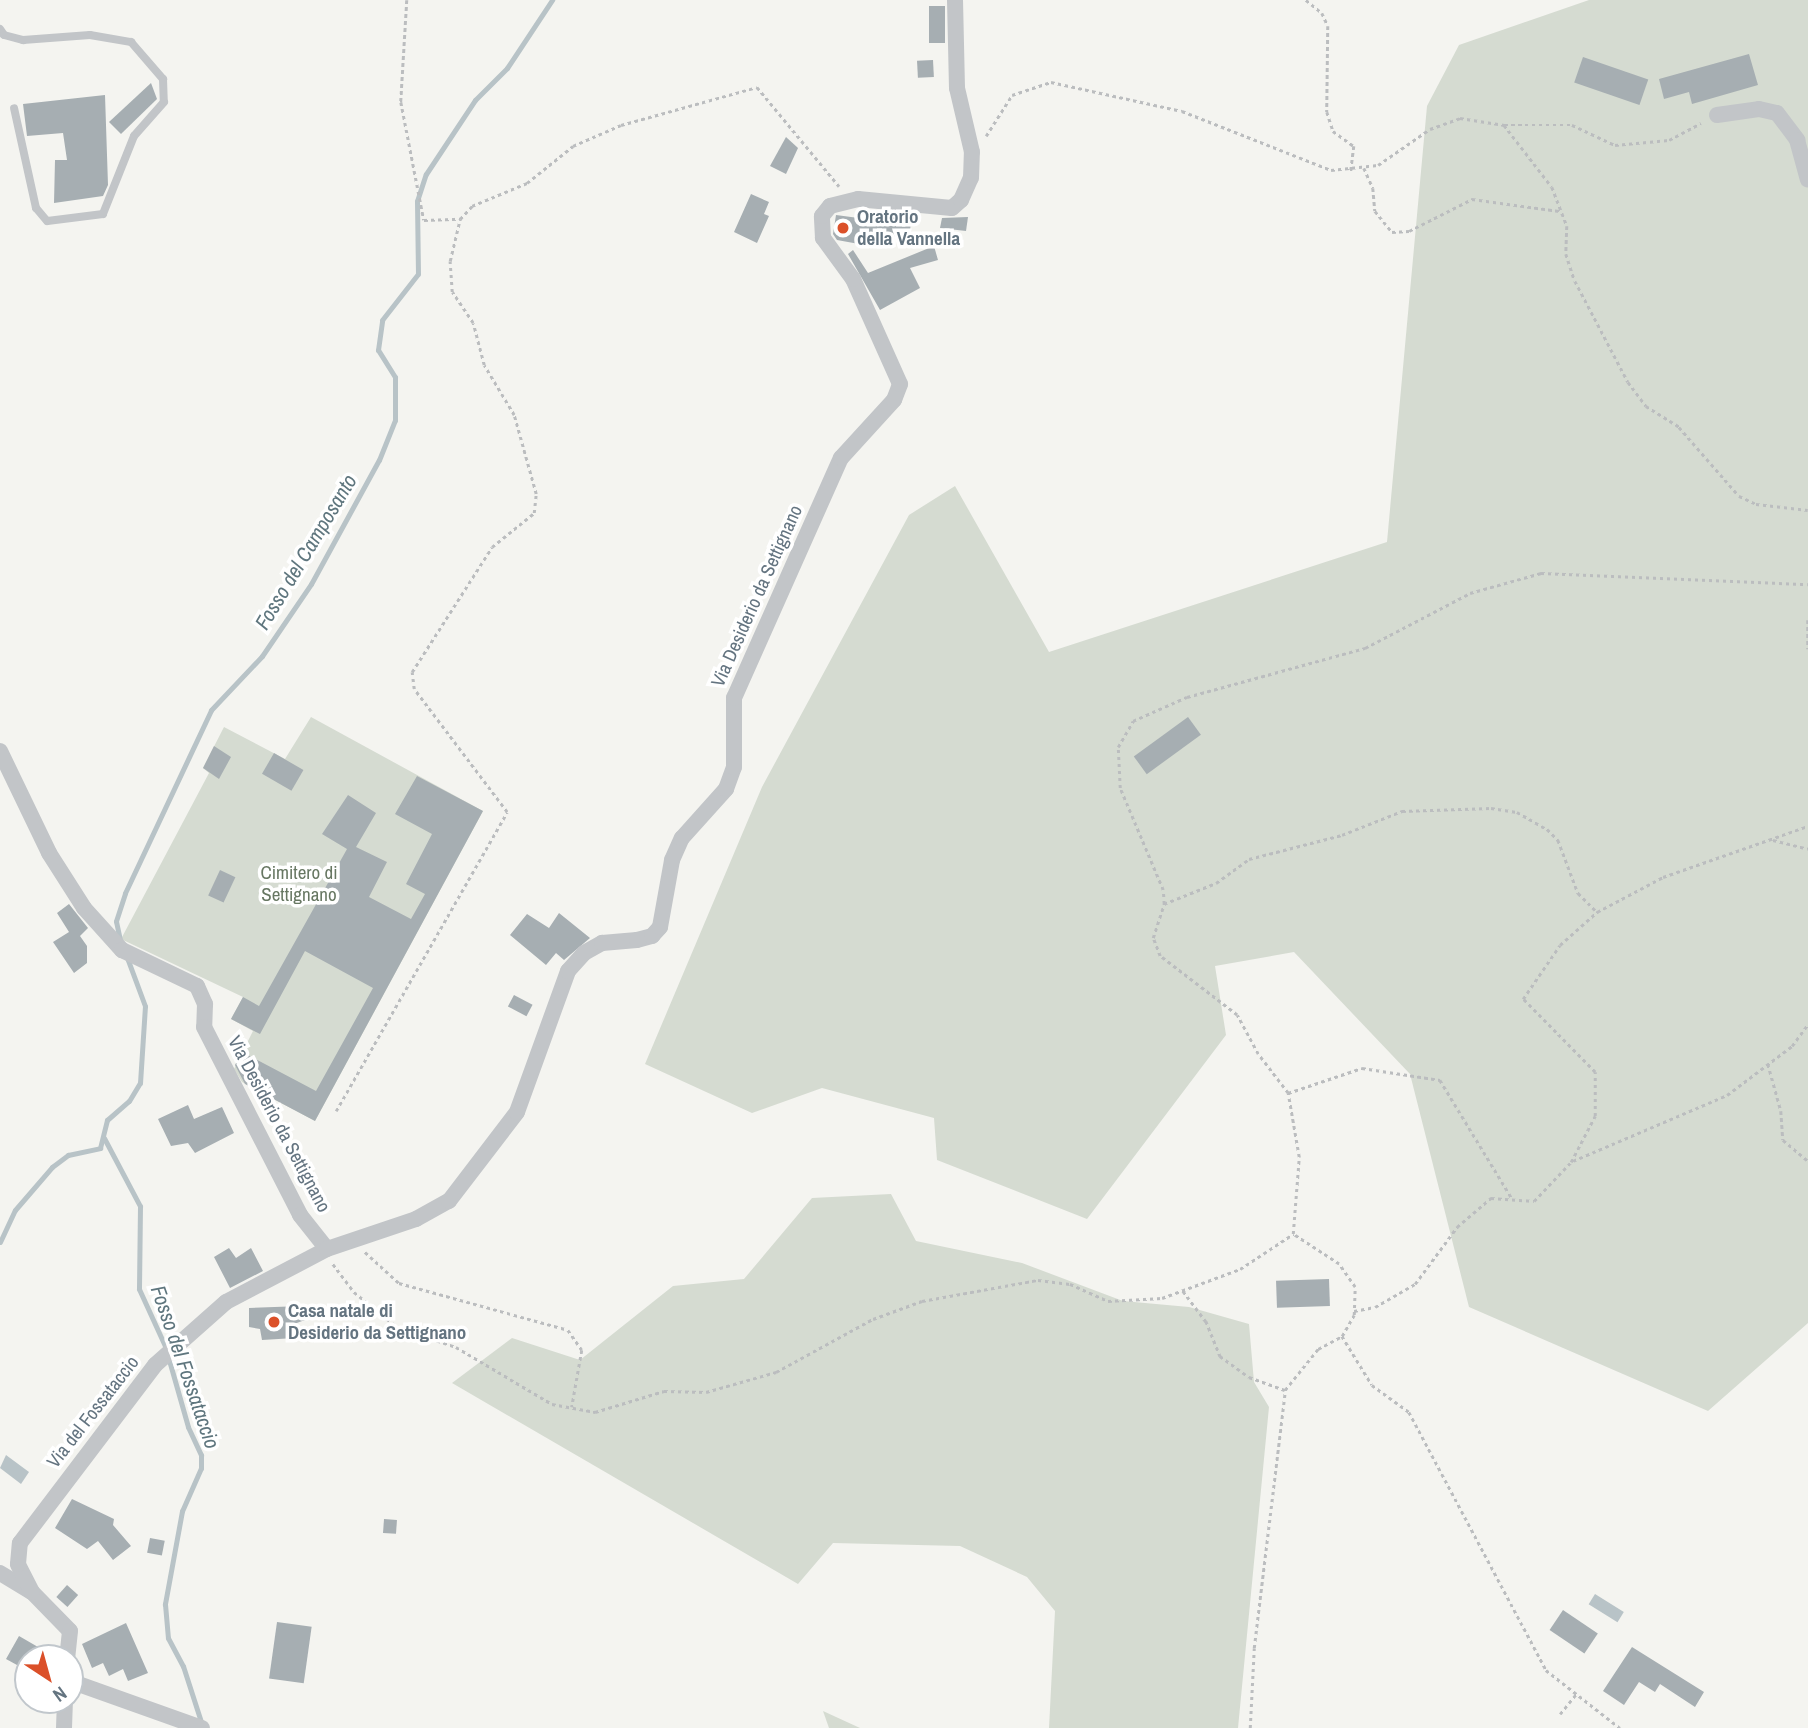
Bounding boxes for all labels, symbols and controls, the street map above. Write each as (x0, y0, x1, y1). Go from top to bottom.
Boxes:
place label: Oratorio della Vannella (857, 206, 960, 250)
marker: Oratorio della Vannella (835, 220, 851, 236)
water label: Fosso del Camposanto (250, 470, 362, 634)
street label: Via Desiderio da Settignano (707, 502, 807, 690)
park label: Cimitero di Settignano (260, 862, 338, 906)
street label: Via Desiderio da Settignano (223, 1032, 335, 1216)
water label: Fosso del Fossataccio (145, 1282, 225, 1452)
place label: Casa natale di Desiderio da Settignano (288, 1300, 466, 1344)
marker: Casa natale di Desiderio da Settignano (266, 1314, 282, 1330)
street label: Via del Fossataccio (42, 1351, 144, 1473)
north arrow (14, 1644, 84, 1714)
text: N (48, 1681, 72, 1708)

